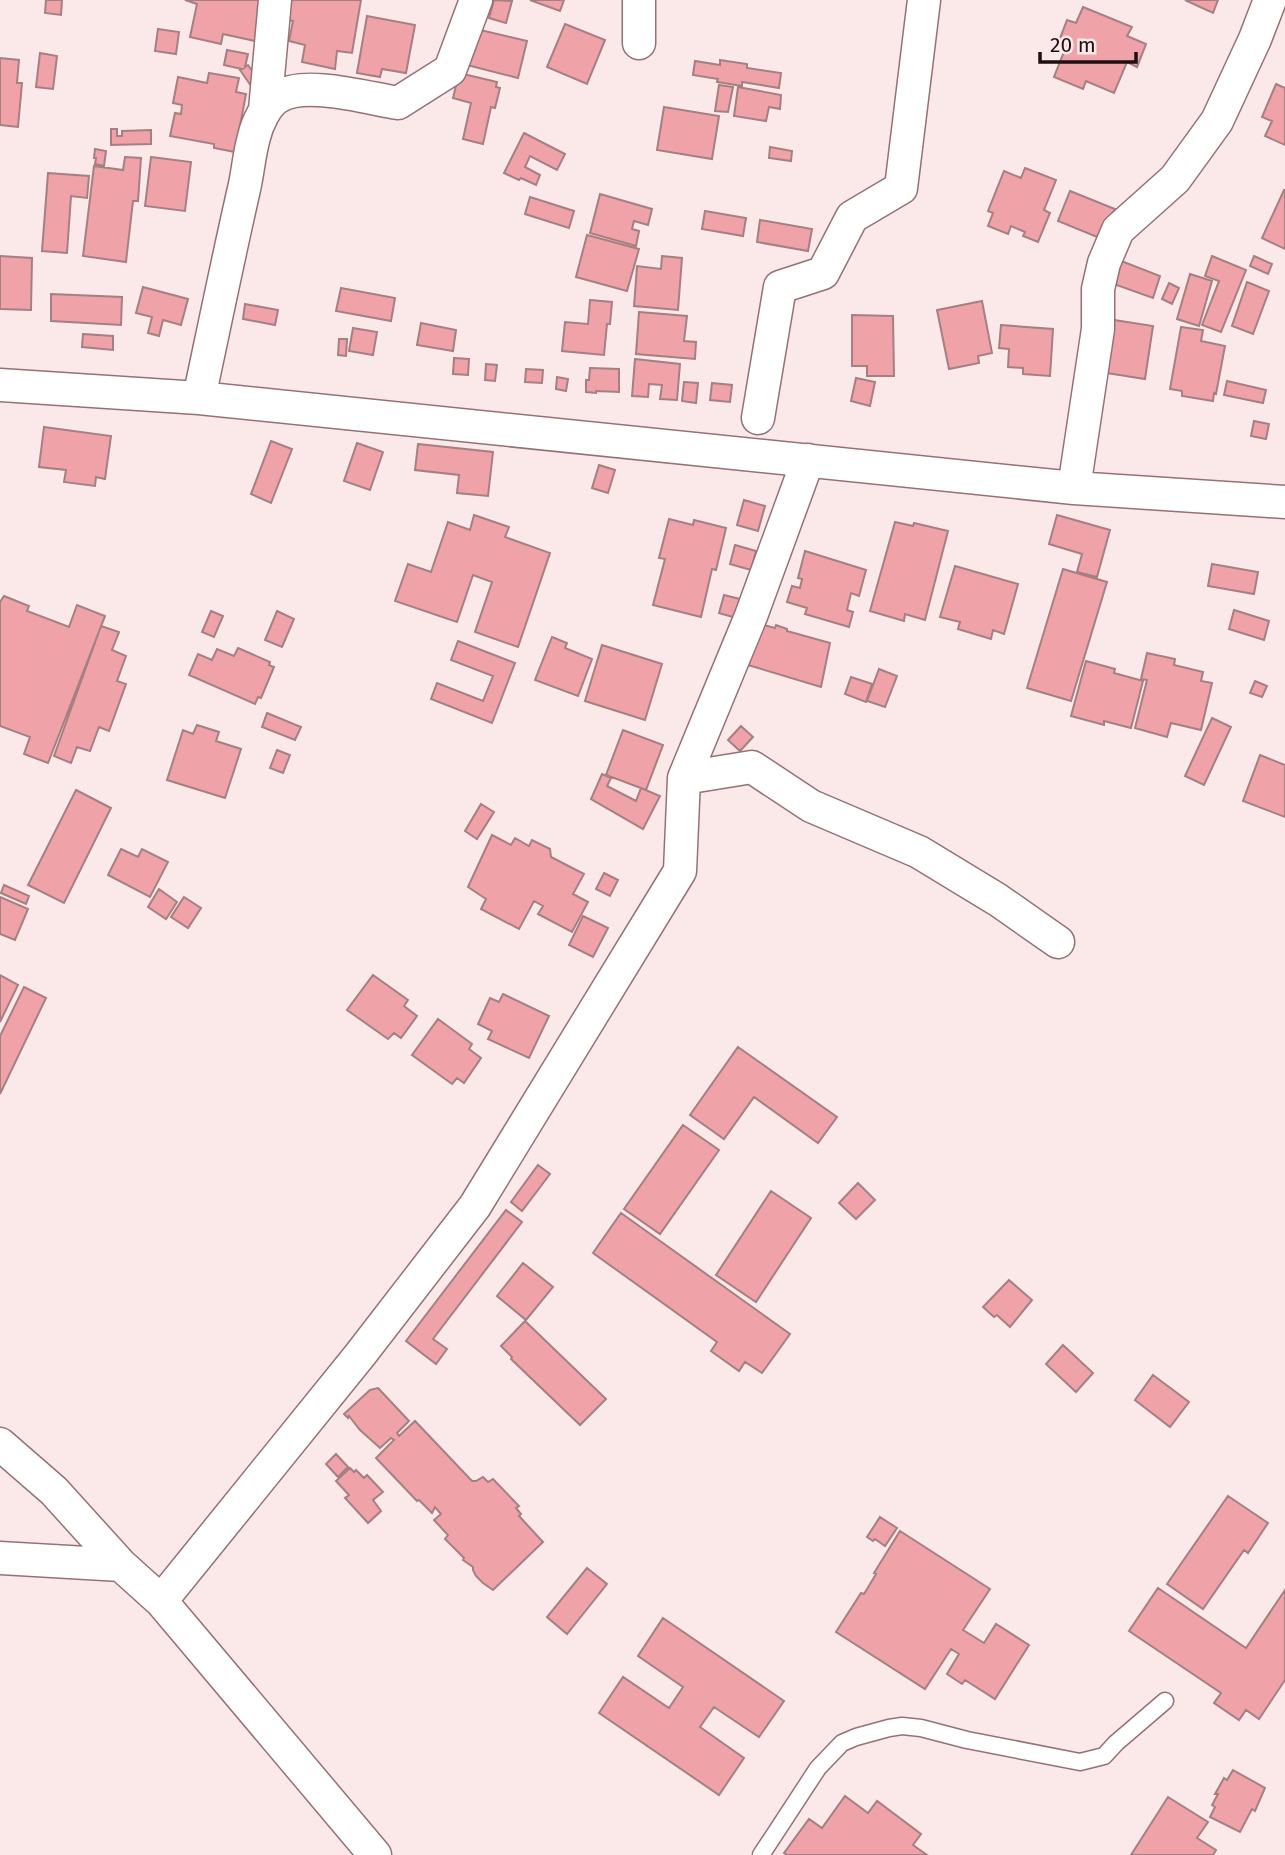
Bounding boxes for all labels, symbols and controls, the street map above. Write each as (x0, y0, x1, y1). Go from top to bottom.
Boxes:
scale bar (1040, 21, 1136, 65)
text: 20 m (1050, 32, 1096, 58)

